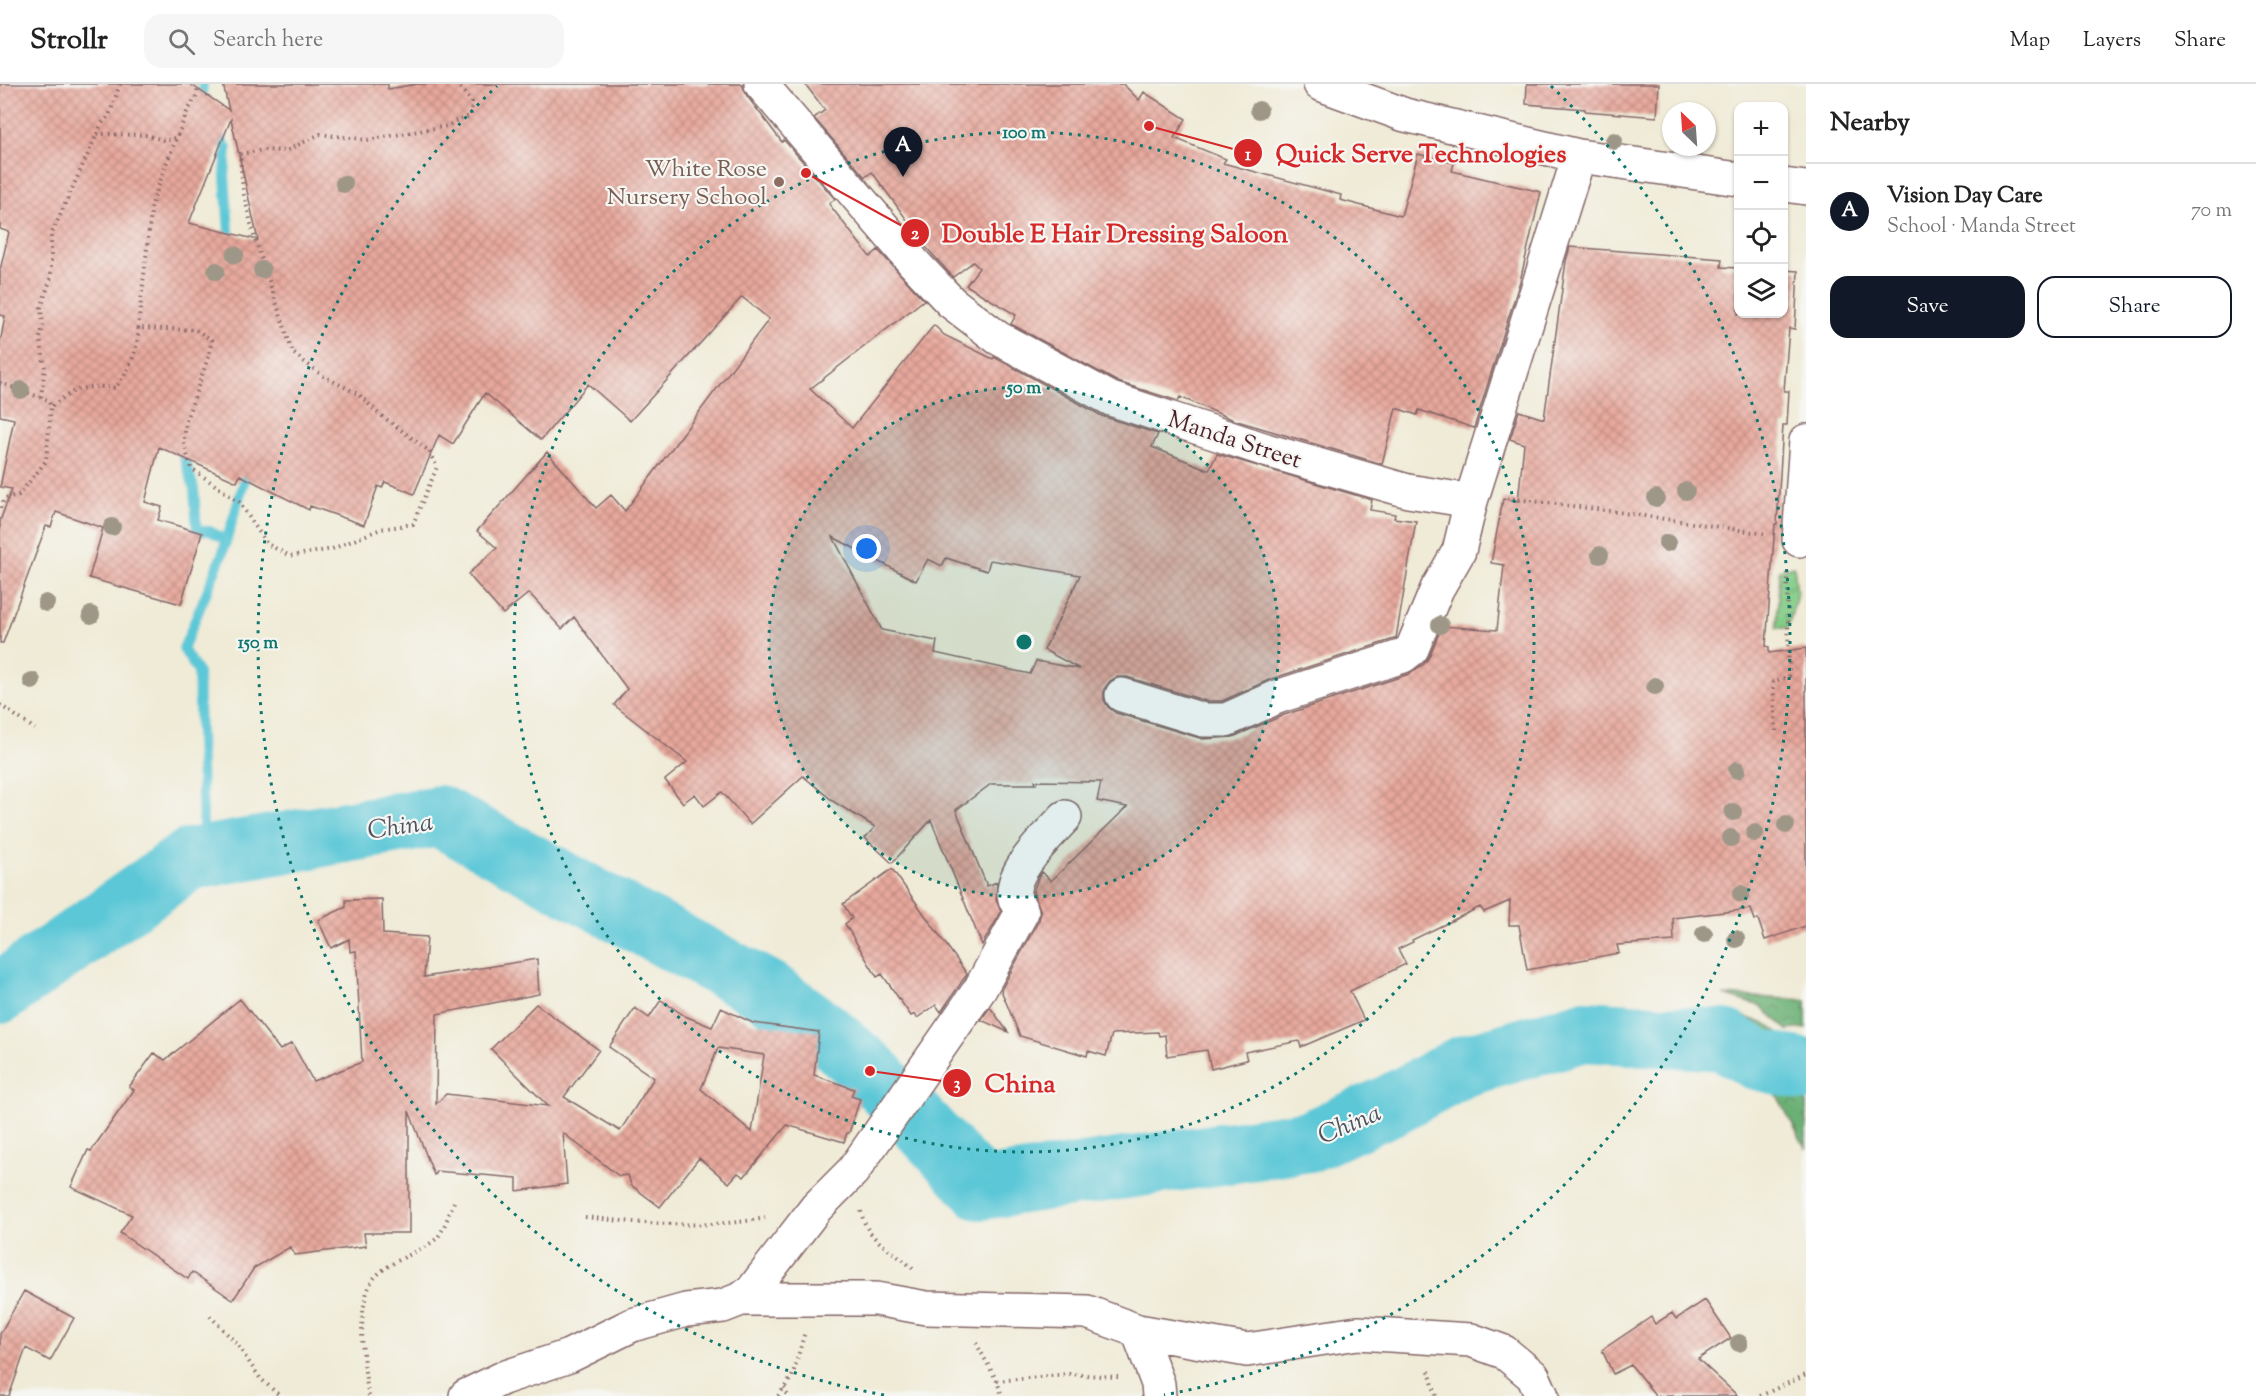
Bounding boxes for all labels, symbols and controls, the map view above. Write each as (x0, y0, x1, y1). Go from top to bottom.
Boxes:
search box (144, 14, 564, 68)
text: Strollr (30, 21, 108, 61)
icon: search (165, 25, 198, 58)
text: Search here (213, 25, 323, 57)
text: Map (2010, 26, 2050, 56)
text: Layers (2083, 26, 2141, 56)
text: Share (2174, 26, 2226, 56)
north arrow (1662, 102, 1716, 156)
map controls (1734, 102, 1788, 318)
button: + (1734, 102, 1788, 156)
text: Nearby (1830, 105, 1910, 142)
text: 100 m (1002, 121, 1046, 147)
pin: A (884, 128, 922, 177)
callout: Quick Serve Technologies (1233, 131, 1578, 175)
text: Quick Serve Technologies (1276, 137, 1566, 174)
text: 1 (1245, 143, 1252, 169)
place label: White Rose Nursery School (607, 153, 767, 215)
button: − (1734, 156, 1788, 210)
marker: White Rose Nursery School (772, 175, 786, 189)
text: Vision Day Care (1887, 181, 2043, 213)
text: A (1841, 197, 1858, 226)
text: 70 m (2191, 197, 2232, 226)
button: locate (1734, 210, 1788, 264)
callout: Double E Hair Dressing Saloon (900, 211, 1300, 255)
text: School · Manda Street (1887, 213, 2076, 242)
text: Double E Hair Dressing Saloon (942, 217, 1289, 254)
text: 2 (911, 222, 920, 248)
button: layers (1734, 264, 1788, 318)
button: Save (1830, 276, 2025, 338)
button: Share (2037, 276, 2232, 338)
text: 50 m (1005, 376, 1041, 402)
street label: Manda Street (1163, 403, 1306, 479)
your location (852, 534, 881, 563)
text: 150 m (238, 631, 278, 657)
centre of rings (1014, 632, 1034, 652)
water label: China (365, 805, 435, 850)
callout: China (942, 1061, 1067, 1105)
text: China (985, 1067, 1056, 1104)
text: 3 (953, 1072, 961, 1098)
water label: China (1313, 1095, 1387, 1155)

